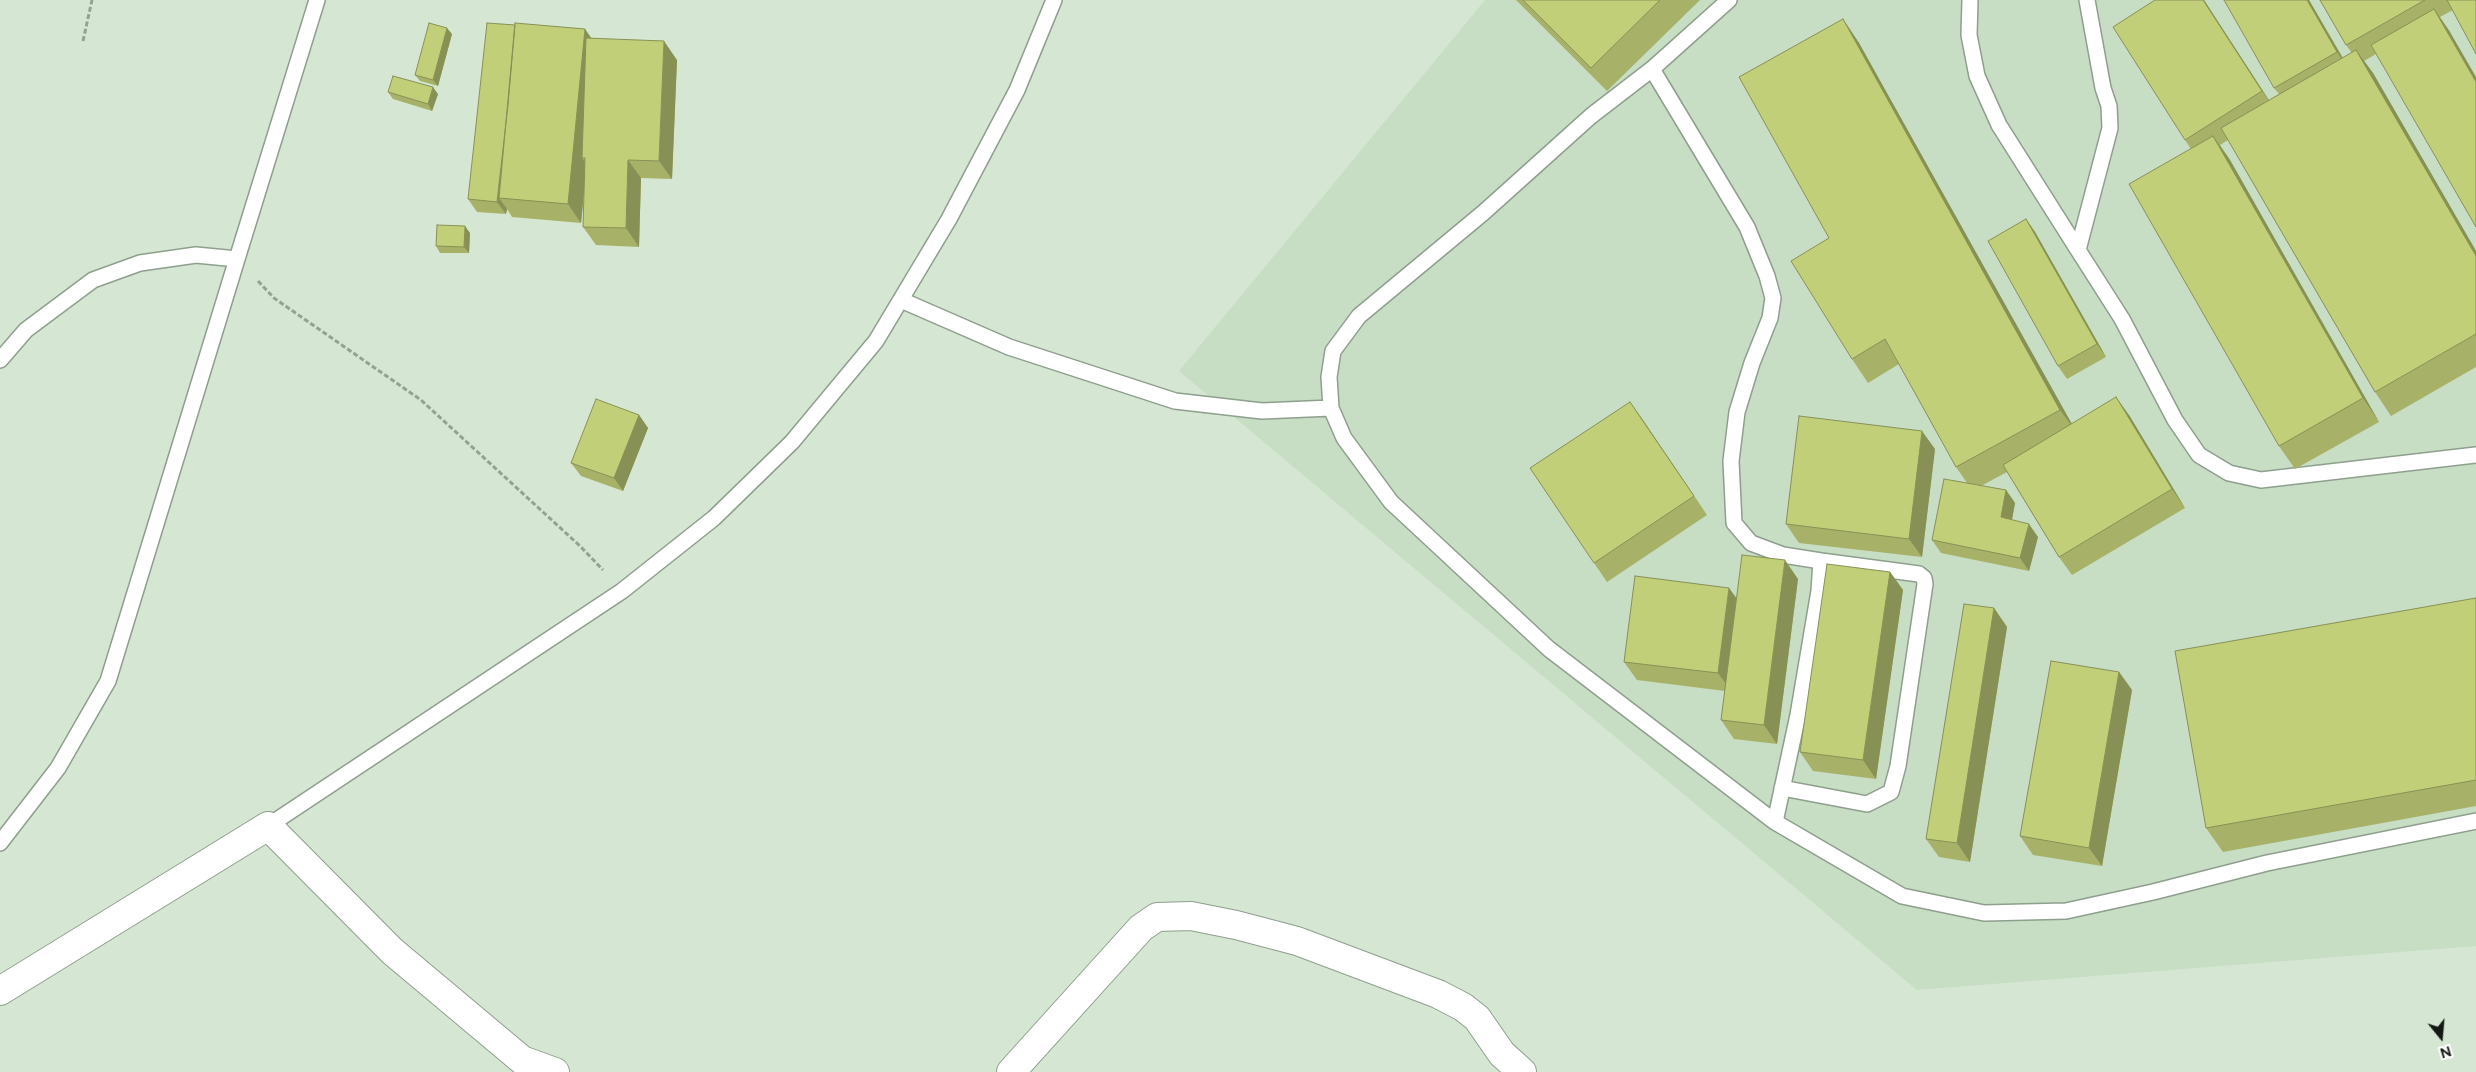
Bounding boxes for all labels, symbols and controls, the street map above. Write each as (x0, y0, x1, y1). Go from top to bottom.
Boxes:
north arrow (2416, 1012, 2466, 1062)
text: N (2438, 1042, 2453, 1062)

